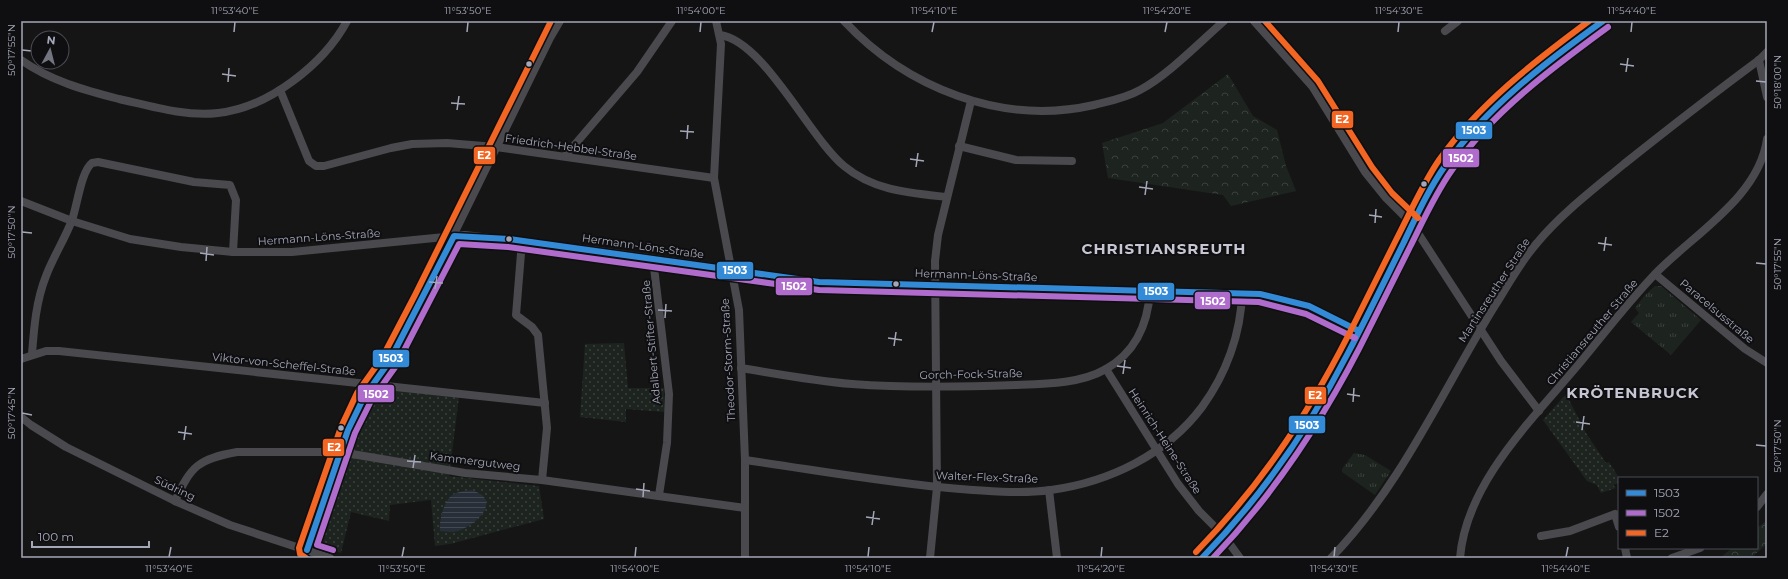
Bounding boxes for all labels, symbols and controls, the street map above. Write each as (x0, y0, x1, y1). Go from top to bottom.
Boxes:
text: 11°53'40"E (211, 4, 259, 17)
text: 11°53'50"E (444, 4, 492, 17)
text: 11°54'00"E (676, 4, 726, 17)
text: 11°54'10"E (911, 4, 958, 17)
text: 11°54'20"E (1143, 4, 1192, 17)
text: 11°54'30"E (1375, 4, 1424, 17)
text: 11°54'40"E (1608, 4, 1657, 17)
text: 50°17'55"N (5, 24, 18, 76)
north arrow (30, 30, 70, 70)
text: N (46, 33, 56, 48)
text: 50°18'00"N (1771, 55, 1784, 109)
unlabelled marker (524, 59, 534, 69)
line badge: E2 (1331, 110, 1354, 129)
text: E2 (1335, 112, 1349, 126)
line badge: 1503 (1455, 121, 1493, 140)
text: 1503 (1462, 123, 1487, 137)
street label: Friedrich-Hebbel-Straße (504, 131, 638, 163)
line badge: E2 (473, 146, 496, 165)
text: E2 (477, 148, 491, 162)
line badge: 1502 (1442, 148, 1480, 168)
text: 1502 (1449, 151, 1474, 165)
unlabelled marker (1419, 179, 1429, 189)
text: 50°17'50"N (5, 205, 18, 259)
street label: Hermann-Löns-Straße (257, 226, 381, 248)
street label: Hermann-Löns-Straße (581, 231, 705, 262)
unlabelled marker (504, 234, 514, 244)
street label: Martinsreuther Straße (1455, 235, 1533, 345)
text: 50°17'55"N (1771, 238, 1784, 290)
district label: CHRISTIANSREUTH (1082, 239, 1246, 258)
line badge: 1503 (716, 261, 754, 280)
text: 1503 (723, 263, 748, 277)
street label: Hermann-Löns-Straße (914, 266, 1038, 284)
street label: Christiansreuther Straße (1543, 276, 1641, 388)
street label: Paracelsusstraße (1677, 276, 1757, 346)
line badge: 1502 (775, 277, 813, 296)
street label: Adalbert-Stifter-Straße (639, 279, 663, 405)
text: 1502 (782, 279, 807, 293)
unlabelled marker (891, 279, 901, 289)
line badge: 1503 (1137, 282, 1175, 301)
text: 1503 (1144, 284, 1169, 298)
line badge: 1502 (1194, 291, 1231, 310)
text: 1502 (1201, 294, 1226, 308)
street label: Theodor-Storm-Straße (718, 298, 738, 422)
street label: Viktor-von-Scheffel-Straße (212, 349, 357, 379)
line badge: 1503 (372, 349, 410, 368)
text: 1503 (379, 351, 404, 365)
street label: Gorch-Fock-Straße (919, 366, 1023, 382)
district label: KRÖTENBRUCK (1566, 383, 1700, 402)
line badge: 1502 (357, 384, 395, 403)
street label: Heinrich-Heine-Straße (1126, 385, 1205, 497)
line badge: E2 (1304, 386, 1327, 405)
text: 50°17'45"N (5, 387, 18, 439)
text: 1502 (364, 387, 389, 401)
text: E2 (1308, 388, 1322, 402)
line badge: 1503 (1288, 415, 1326, 434)
text: 1503 (1295, 418, 1320, 432)
text: 50°17'50"N (1771, 419, 1784, 473)
unlabelled marker (336, 423, 346, 433)
line badge: E2 (322, 438, 345, 457)
text: E2 (327, 440, 341, 454)
street label: Kammergutweg (429, 448, 521, 474)
street label: Walter-Flex-Straße (936, 468, 1039, 486)
street label: Südring (152, 472, 198, 504)
legend (1618, 477, 1758, 549)
text: 1503 (1654, 485, 1680, 500)
text: 1502 (1654, 505, 1680, 520)
scale bar (32, 523, 149, 549)
text: E2 (1654, 525, 1669, 540)
text: 100 m (38, 529, 74, 544)
text: 11°53'40"E (145, 562, 193, 575)
text: 11°53'50"E (378, 562, 426, 575)
text: 11°54'00"E (610, 562, 660, 575)
text: 11°54'10"E (845, 562, 892, 575)
text: 11°54'20"E (1077, 562, 1126, 575)
text: 11°54'30"E (1310, 562, 1359, 575)
text: 11°54'40"E (1542, 562, 1591, 575)

